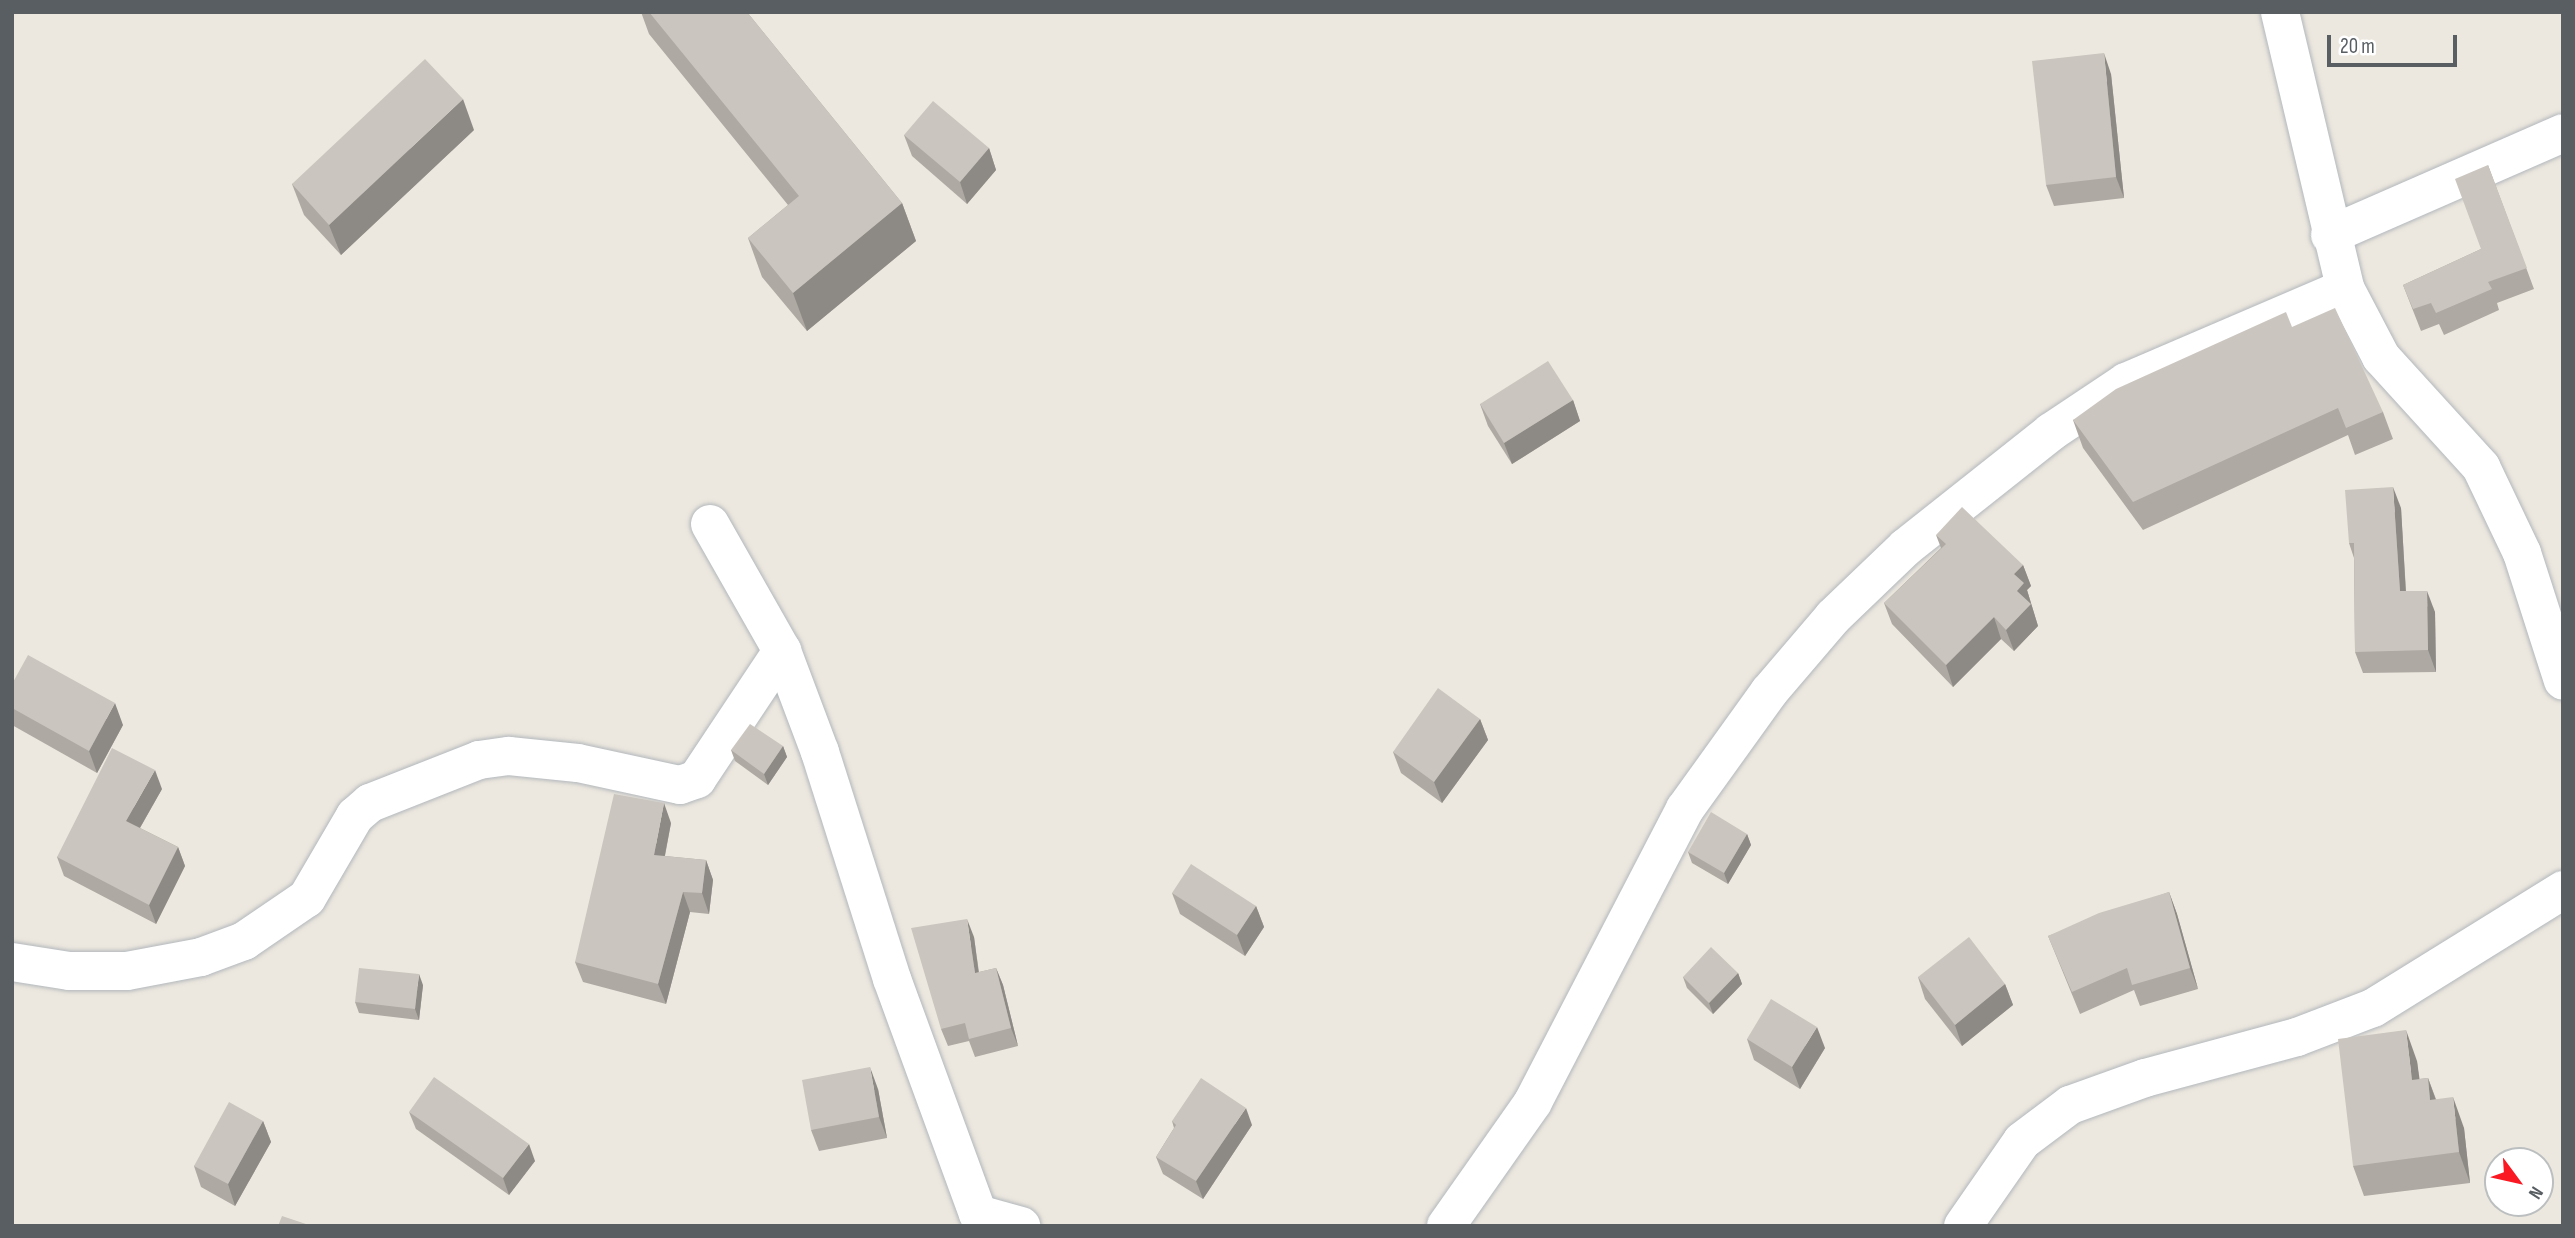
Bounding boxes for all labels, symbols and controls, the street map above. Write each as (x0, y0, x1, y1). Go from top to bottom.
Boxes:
scale bar (2330, 21, 2460, 65)
text: 20 m (2340, 34, 2375, 59)
north arrow (2484, 1147, 2554, 1217)
text: N (2523, 1182, 2548, 1203)

